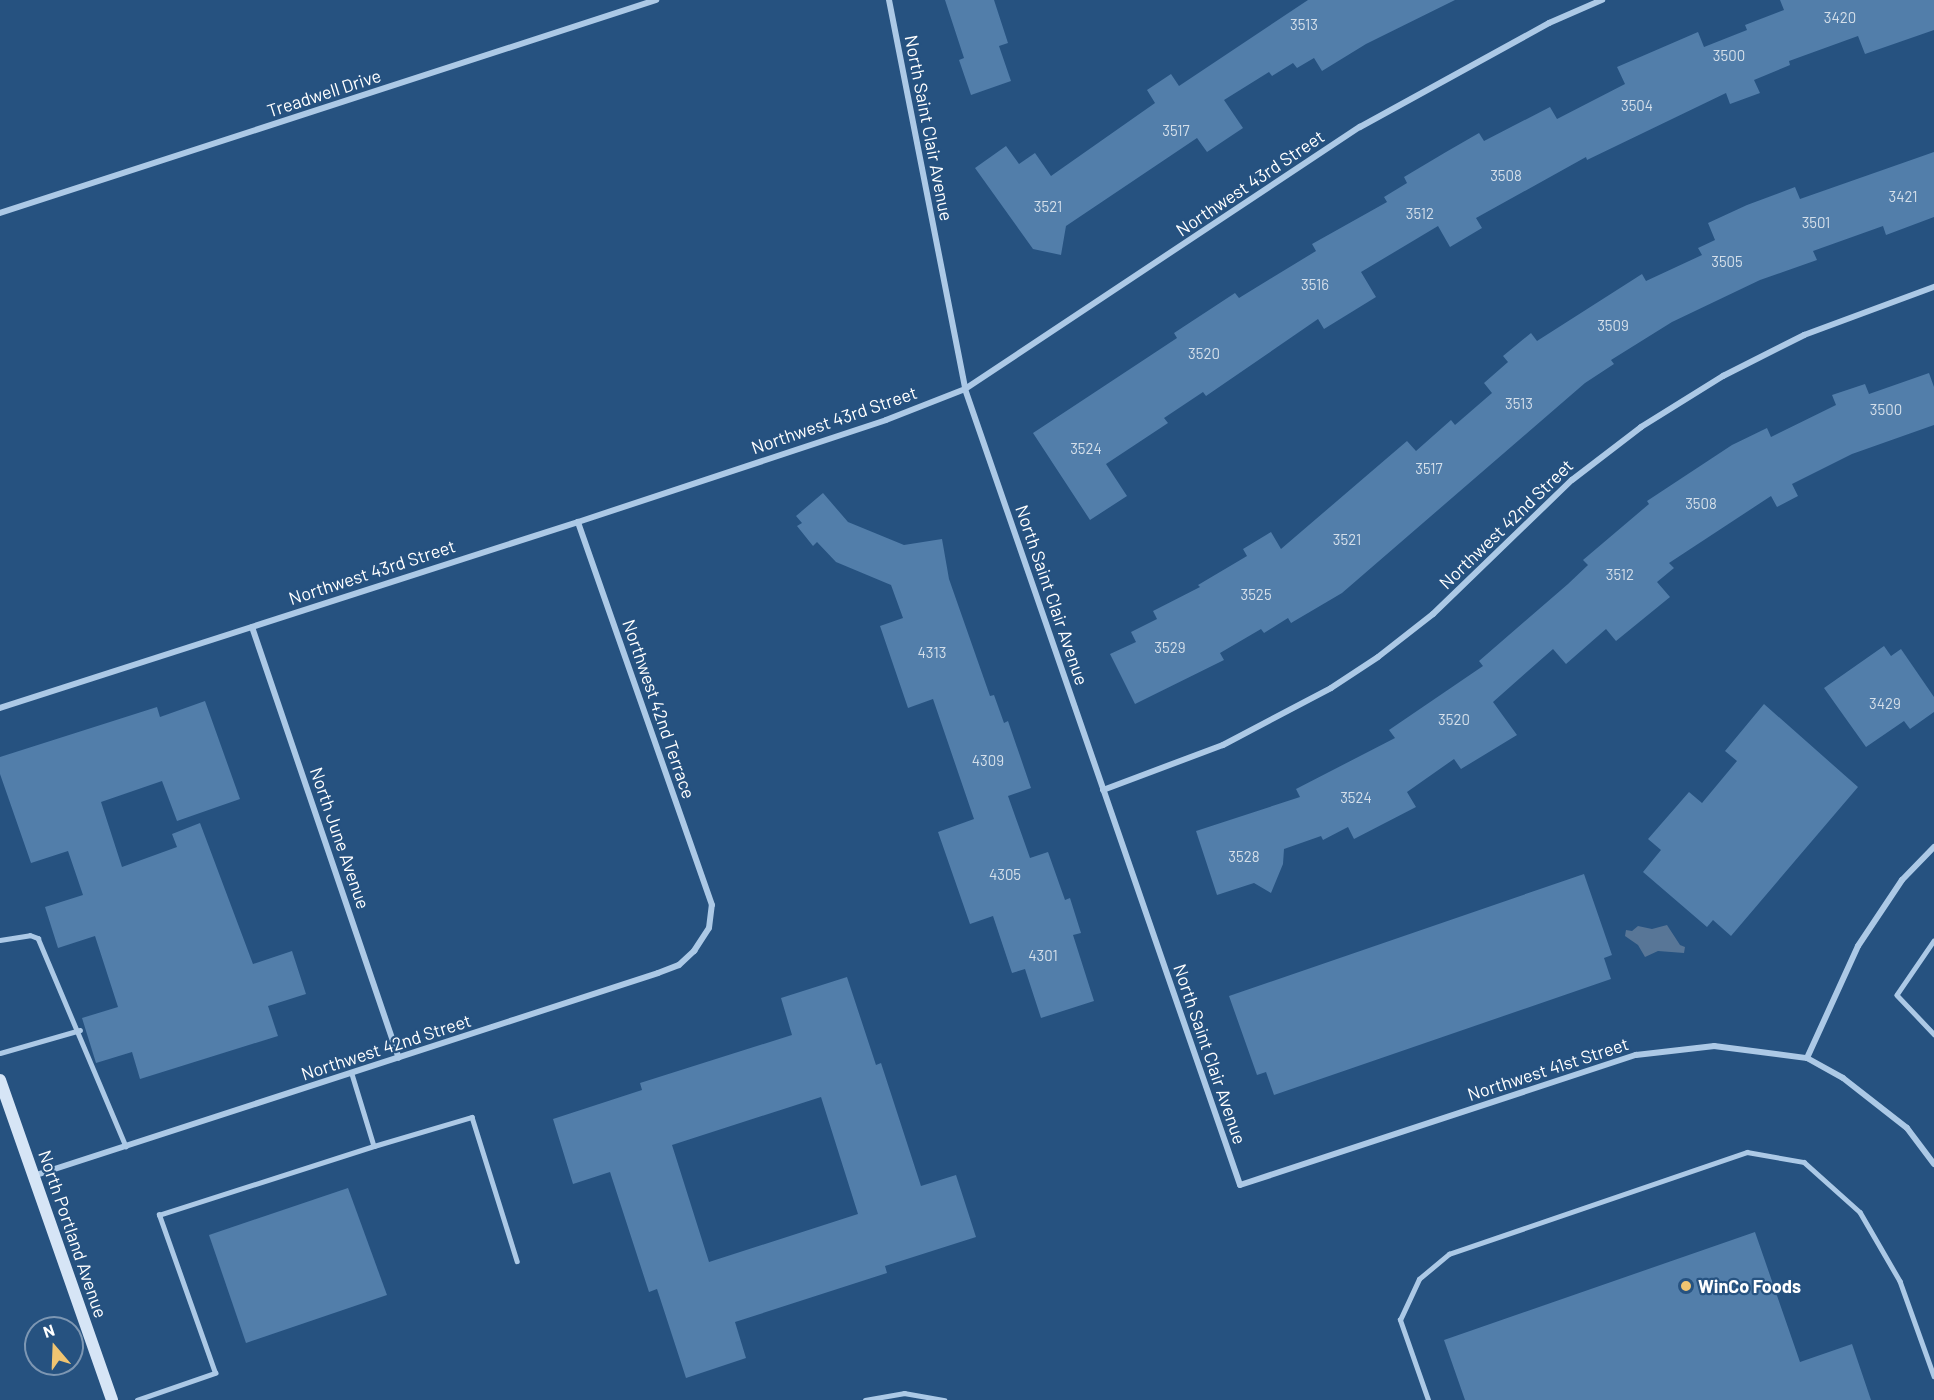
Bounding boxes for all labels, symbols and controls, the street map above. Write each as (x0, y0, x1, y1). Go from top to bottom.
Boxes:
house number: 3420 (1824, 9, 1856, 27)
house number: 3513 (1290, 16, 1318, 34)
street label: North Saint Clair Avenue (900, 33, 958, 223)
house number: 3500 (1713, 47, 1745, 65)
street label: Treadwell Drive (264, 64, 384, 122)
house number: 3504 (1621, 97, 1653, 115)
house number: 3517 (1162, 122, 1190, 140)
street label: Northwest 43rd Street (1172, 125, 1328, 241)
house number: 3508 (1490, 167, 1522, 185)
house number: 3421 (1888, 188, 1918, 206)
house number: 3521 (1034, 198, 1062, 216)
house number: 3512 (1406, 205, 1434, 223)
house number: 3501 (1802, 214, 1830, 232)
house number: 3505 (1711, 253, 1743, 271)
house number: 3516 (1301, 276, 1329, 294)
house number: 3509 (1597, 317, 1629, 335)
house number: 3520 (1188, 345, 1220, 363)
street label: Northwest 43rd Street (748, 381, 920, 459)
house number: 3513 (1505, 395, 1533, 413)
house number: 3500 (1870, 401, 1902, 419)
house number: 3524 (1070, 440, 1102, 458)
street label: Northwest 42nd Street (1435, 455, 1577, 593)
house number: 3517 (1415, 460, 1443, 478)
house number: 3508 (1685, 495, 1717, 513)
street label: North Saint Clair Avenue (1011, 502, 1093, 688)
house number: 3521 (1333, 531, 1361, 549)
street label: Northwest 43rd Street (286, 535, 458, 609)
house number: 3512 (1606, 566, 1634, 584)
house number: 3525 (1240, 586, 1272, 604)
street label: Northwest 42nd Terrace (618, 617, 700, 801)
house number: 3529 (1154, 639, 1186, 657)
house number: 4313 (918, 644, 946, 662)
house number: 3429 (1869, 695, 1901, 713)
house number: 3520 (1438, 711, 1470, 729)
house number: 4309 (972, 752, 1004, 770)
street label: North June Avenue (306, 764, 374, 912)
house number: 3524 (1340, 789, 1372, 807)
house number: 3528 (1228, 848, 1260, 866)
house number: 4305 (989, 866, 1021, 884)
house number: 4301 (1028, 947, 1058, 965)
street label: North Saint Clair Avenue (1169, 961, 1251, 1147)
street label: Northwest 42nd Street (298, 1009, 474, 1085)
street label: Northwest 41st Street (1465, 1033, 1631, 1105)
street label: North Portland Avenue (34, 1147, 112, 1321)
place label: WinCo Foods (1698, 1275, 1801, 1297)
marker: WinCo Foods (1679, 1279, 1693, 1293)
north arrow (24, 1316, 84, 1376)
text: N (40, 1320, 57, 1341)

